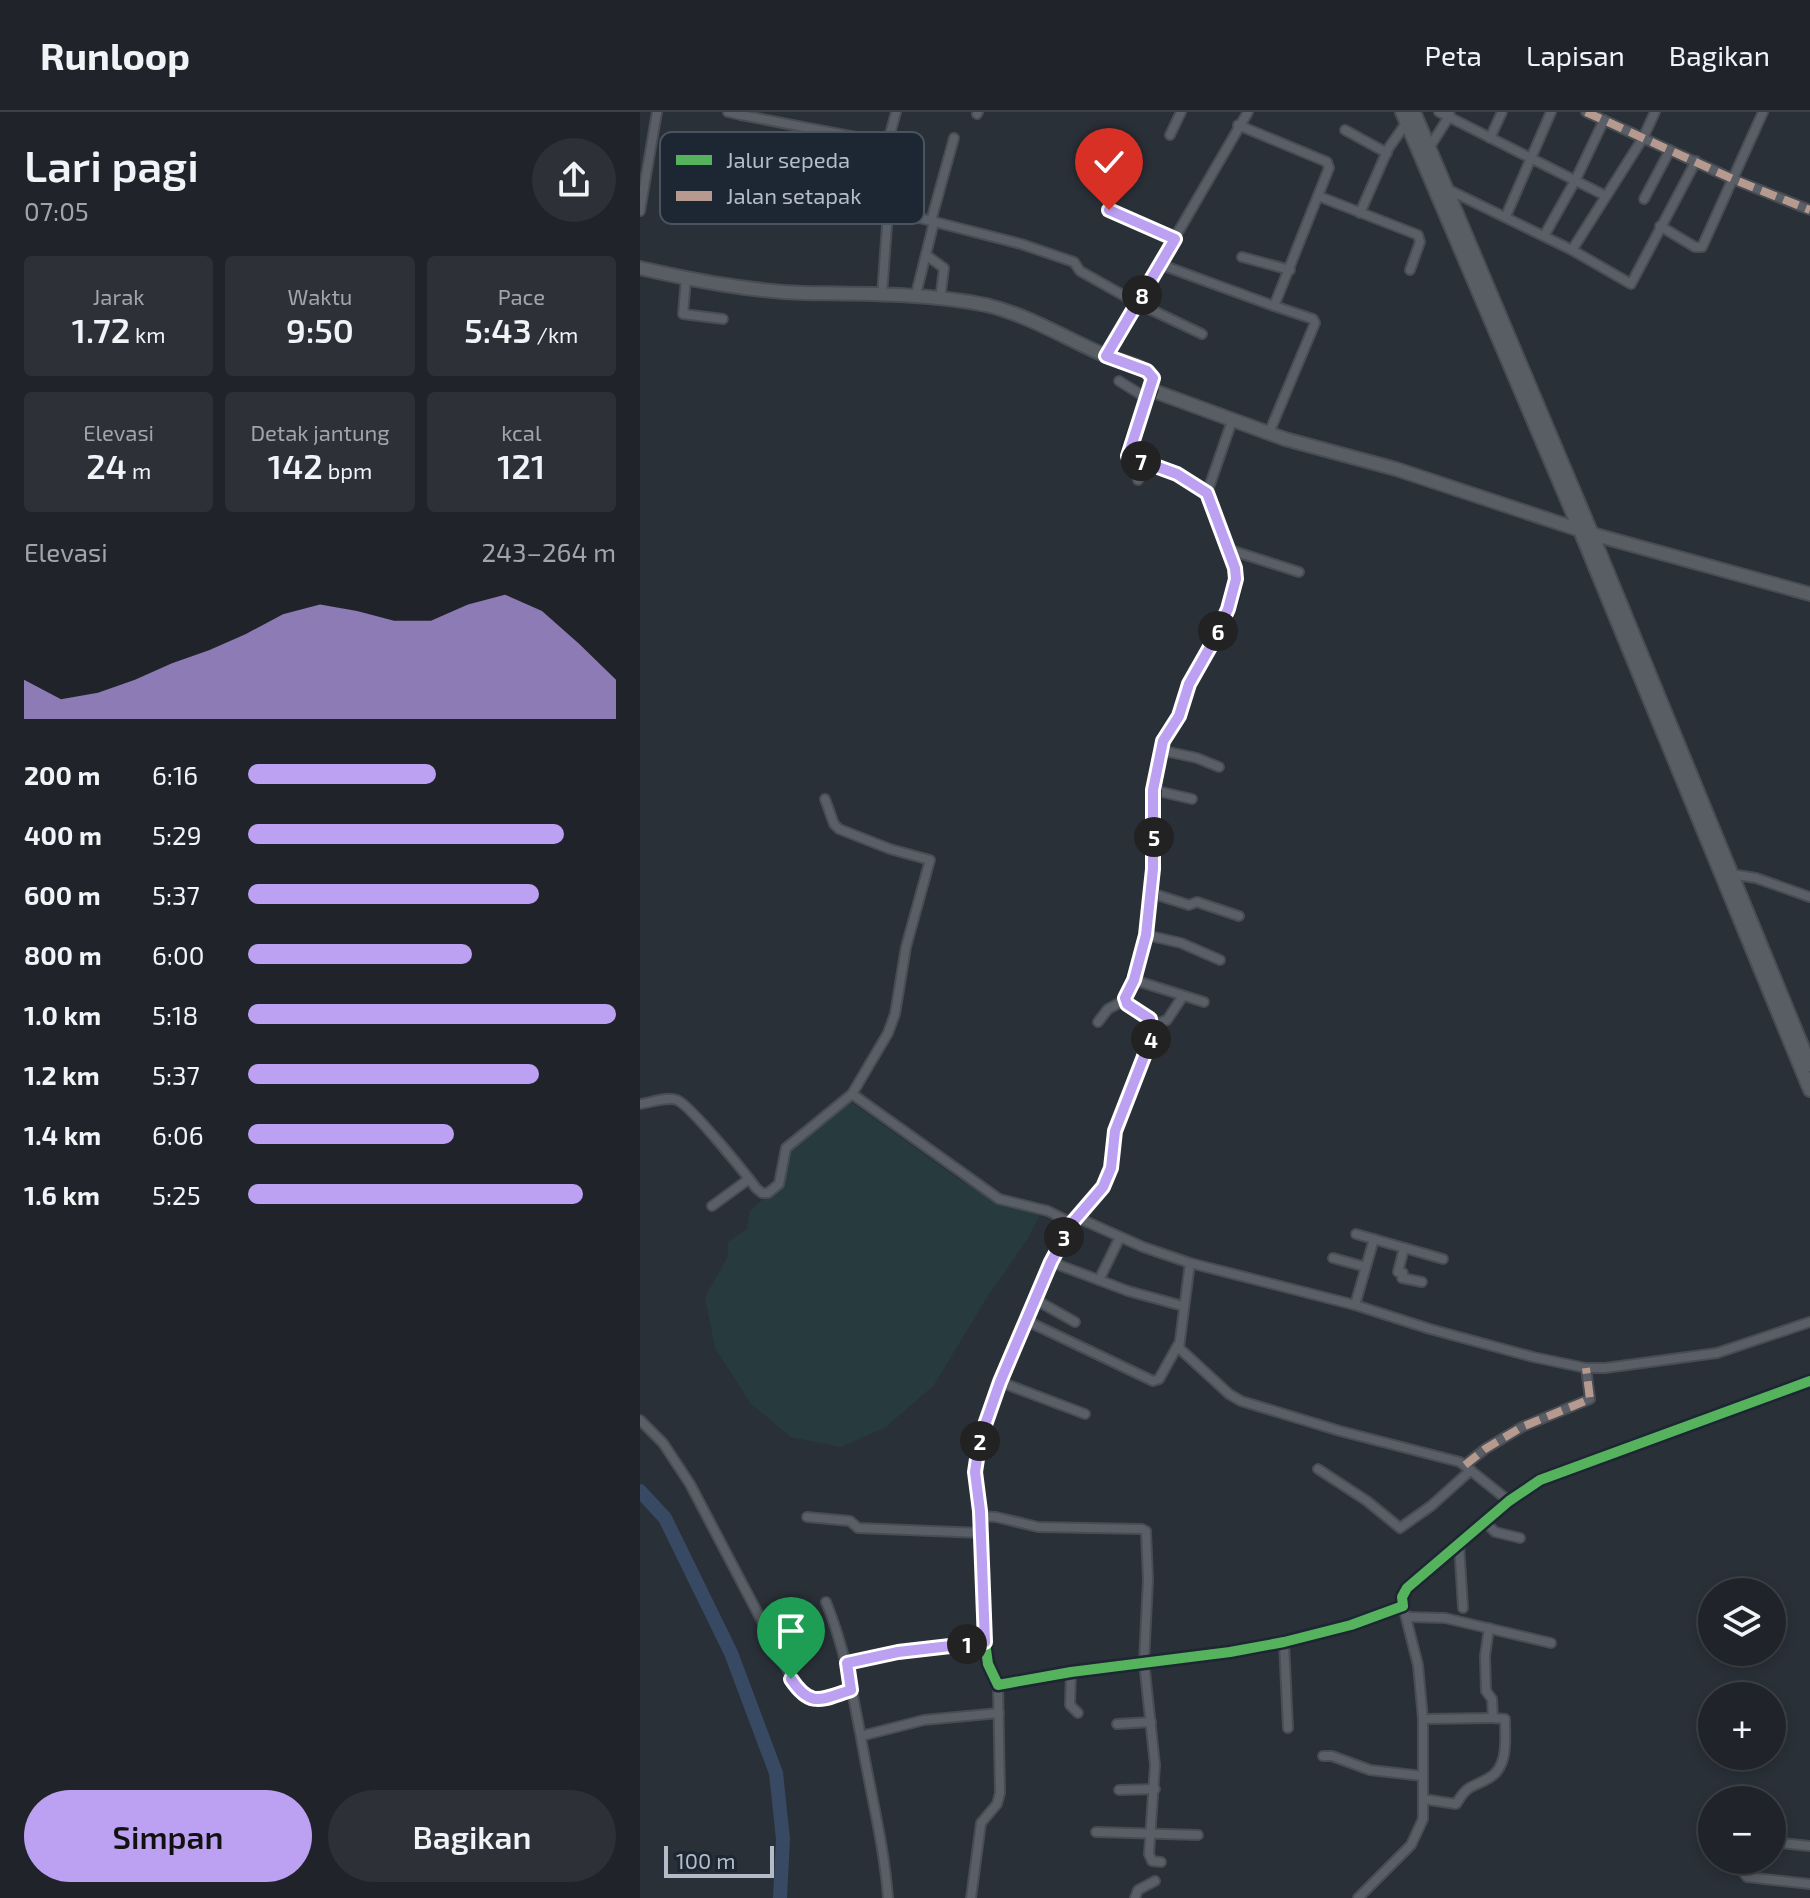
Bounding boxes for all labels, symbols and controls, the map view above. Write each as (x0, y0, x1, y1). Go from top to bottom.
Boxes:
text: Runloop (40, 32, 190, 78)
text: Peta (1425, 38, 1482, 72)
text: Lapisan (1526, 38, 1625, 72)
text: Bagikan (1669, 38, 1770, 72)
pin (1075, 128, 1143, 210)
legend (660, 132, 924, 224)
text: Lari pagi (24, 138, 199, 191)
button: share (532, 138, 616, 222)
icon: check (1087, 140, 1131, 184)
text: Jalur sepeda (726, 146, 850, 172)
text: Jalan setapak (726, 182, 861, 208)
text: 07:05 (24, 195, 89, 226)
pin: 8 (1122, 275, 1162, 315)
text: 8 (1135, 282, 1149, 308)
text: Jarak (93, 283, 144, 309)
text: Waktu (288, 283, 352, 309)
text: Pace (498, 283, 545, 309)
text: 1.72 (72, 309, 130, 350)
text: 9:50 (286, 309, 354, 350)
text: 5:43 (464, 309, 532, 350)
text: km (130, 321, 166, 347)
text: /km (532, 321, 578, 347)
text: Elevasi (83, 419, 154, 445)
text: Detak jantung (250, 419, 390, 445)
text: kcal (501, 419, 541, 445)
pin: 7 (1121, 441, 1161, 481)
text: 24 (86, 445, 127, 486)
text: 142 (268, 445, 323, 486)
text: 121 (497, 445, 545, 486)
text: 7 (1135, 448, 1147, 474)
text: m (127, 457, 151, 483)
text: bpm (323, 457, 372, 483)
text: Elevasi (24, 536, 108, 567)
text: 243–264 m (482, 536, 616, 567)
pin: 6 (1198, 611, 1238, 651)
text: 6 (1212, 618, 1224, 644)
text: 200 m (24, 759, 100, 790)
text: 6:16 (152, 759, 198, 790)
pin: 5 (1134, 817, 1174, 857)
text: 400 m (24, 819, 102, 850)
text: 5:29 (152, 819, 202, 850)
text: 5 (1148, 824, 1160, 850)
text: 600 m (24, 879, 101, 910)
text: 5:37 (152, 879, 200, 910)
text: 800 m (24, 939, 102, 970)
text: 6:00 (152, 939, 204, 970)
text: 1.0 km (24, 999, 101, 1030)
text: 5:18 (152, 999, 198, 1030)
pin: 4 (1131, 1019, 1171, 1059)
text: 4 (1144, 1026, 1158, 1052)
text: 1.2 km (24, 1059, 100, 1090)
text: 5:37 (152, 1059, 200, 1090)
text: 1.4 km (24, 1119, 101, 1150)
text: 6:06 (152, 1119, 204, 1150)
text: 1.6 km (24, 1179, 100, 1210)
text: 5:25 (152, 1179, 201, 1210)
pin: 3 (1044, 1217, 1084, 1257)
text: 3 (1058, 1224, 1070, 1250)
pin: 2 (960, 1421, 1000, 1461)
text: 2 (974, 1428, 986, 1454)
map controls (1698, 1578, 1786, 1874)
button: layers (1698, 1578, 1786, 1666)
pin (757, 1597, 825, 1679)
icon: arrive (769, 1609, 813, 1653)
pin: 1 (947, 1624, 987, 1664)
text: 1 (962, 1631, 972, 1657)
button: + (1698, 1682, 1786, 1770)
button: − (1698, 1786, 1786, 1874)
button: Simpan (24, 1790, 312, 1882)
button: Bagikan (328, 1790, 616, 1882)
scale bar (664, 1842, 774, 1878)
text: 100 m (676, 1847, 735, 1873)

